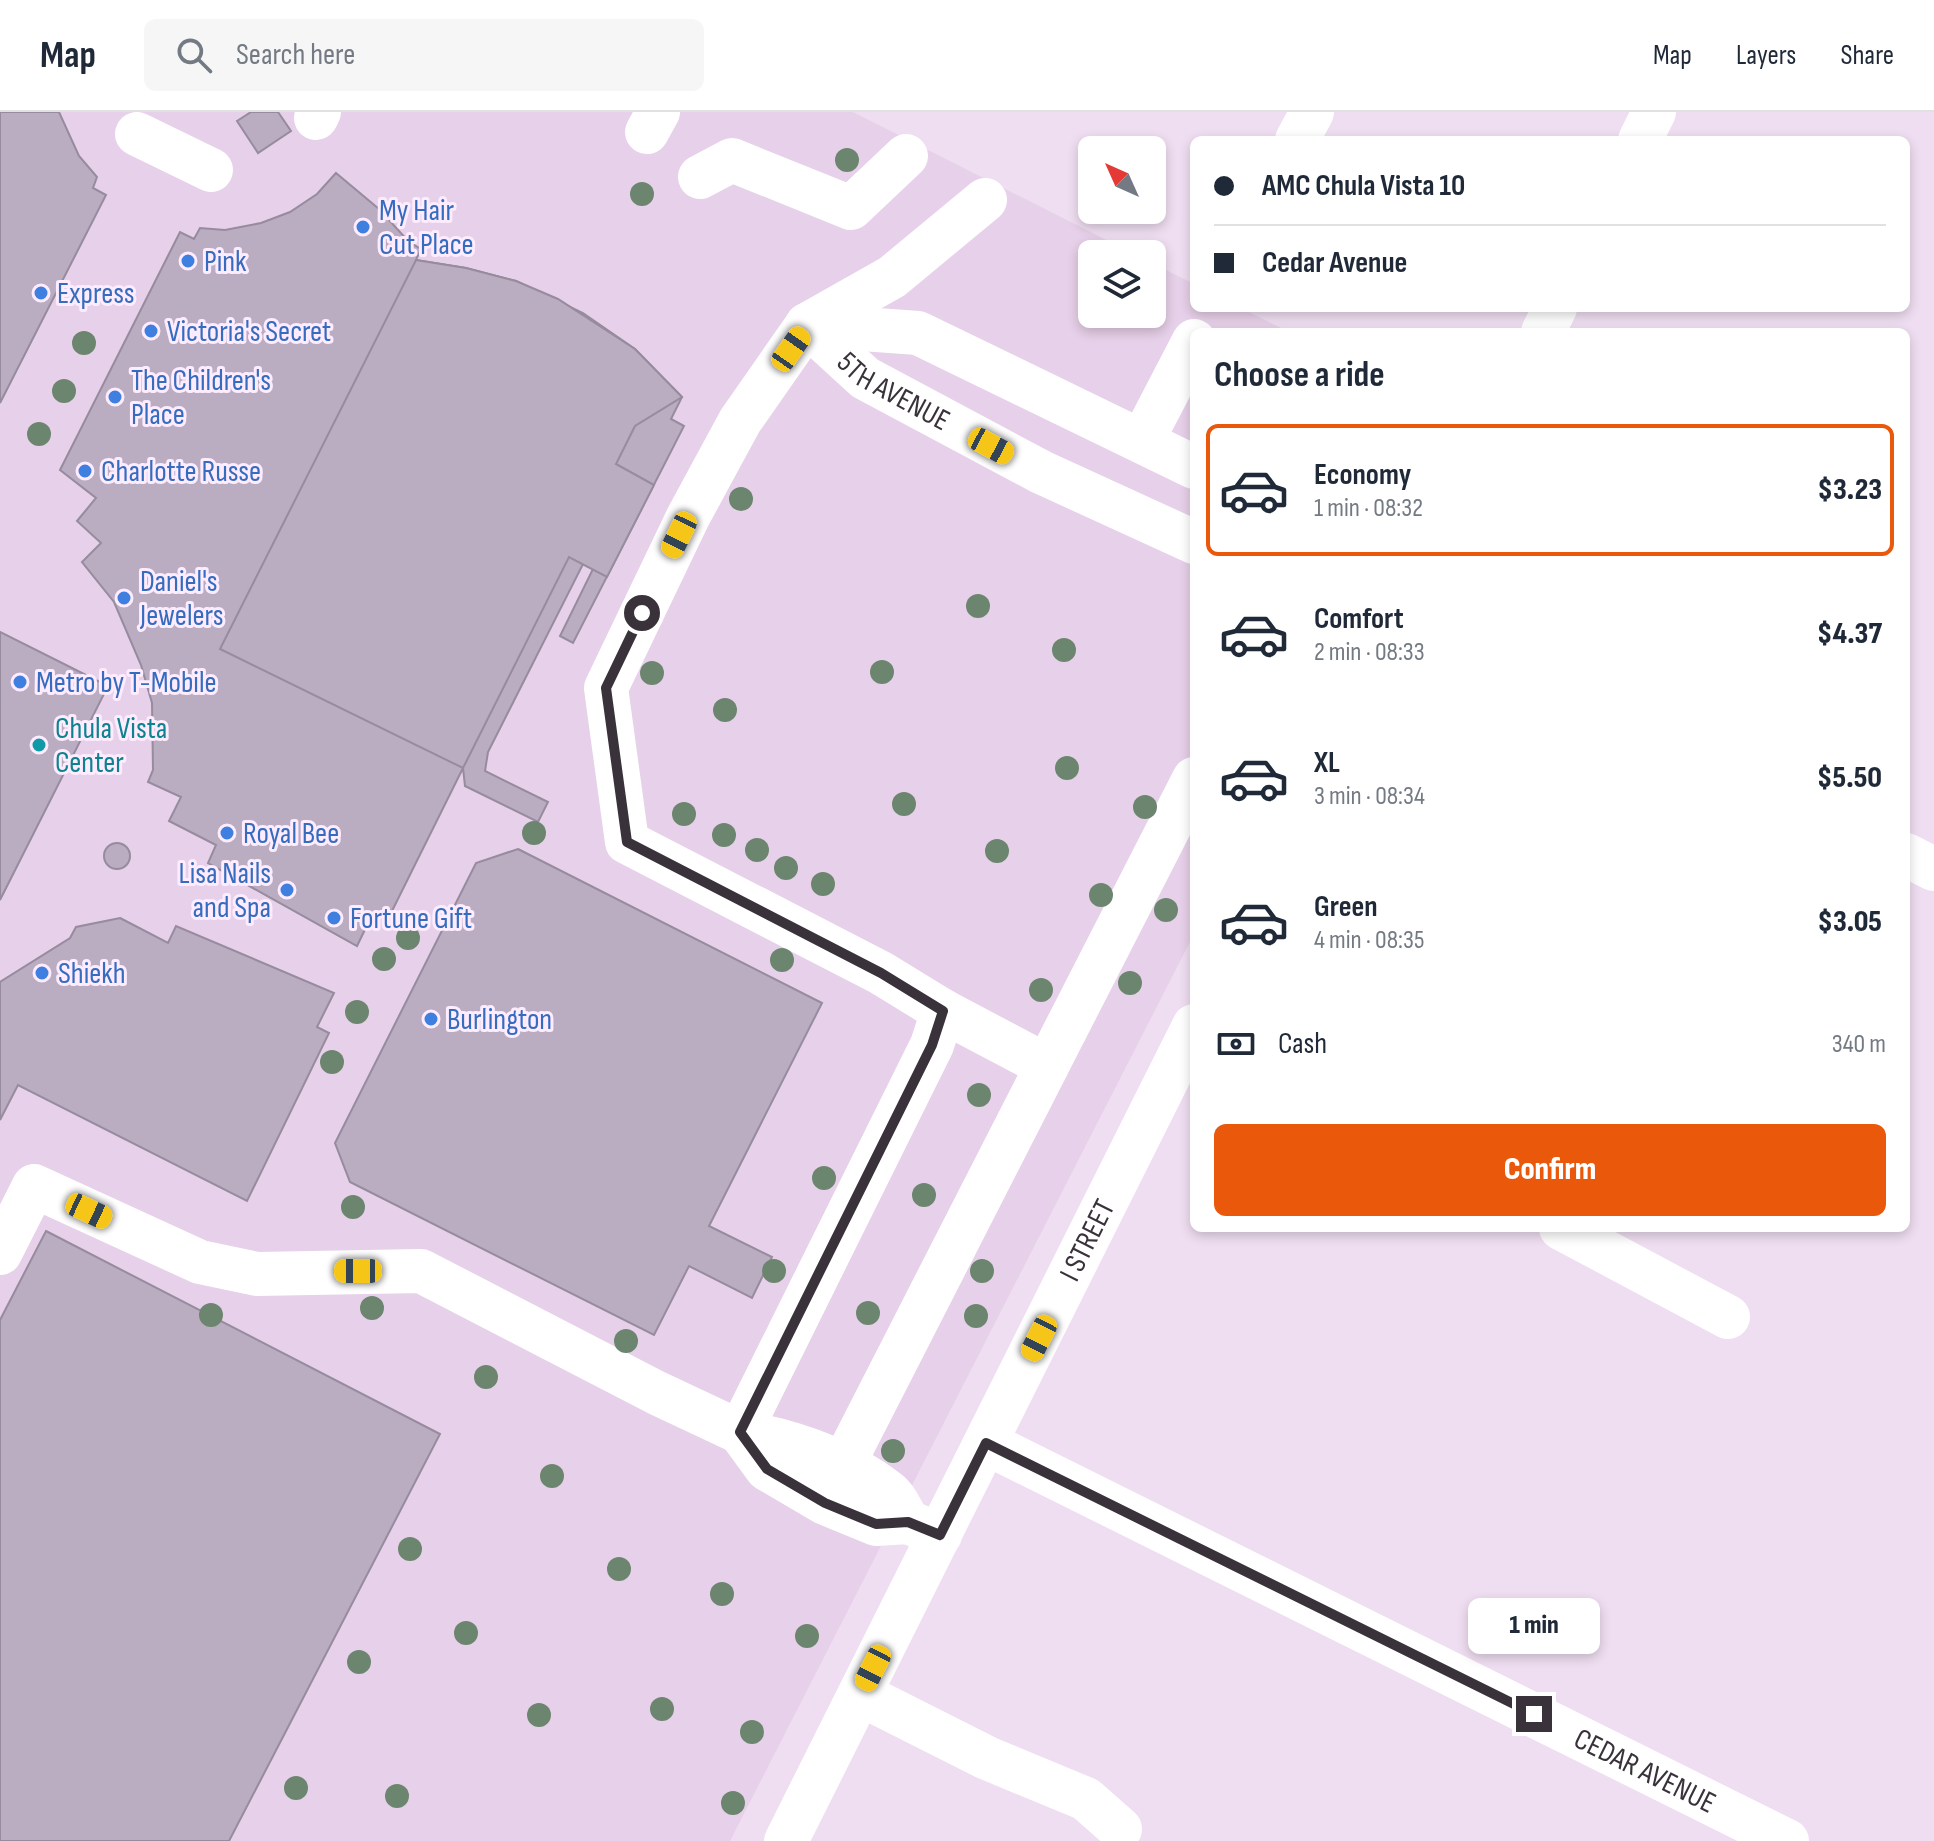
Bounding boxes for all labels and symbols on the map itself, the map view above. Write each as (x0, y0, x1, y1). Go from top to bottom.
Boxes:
north arrow (1078, 136, 1166, 224)
place label: My Hair Cut Place (379, 193, 474, 263)
marker: My Hair Cut Place (354, 218, 372, 236)
place label: Pink (204, 244, 247, 280)
marker: Pink (179, 252, 197, 270)
place label: Express (57, 276, 134, 312)
marker: Express (32, 284, 50, 302)
place label: Victoria's Secret (167, 314, 331, 350)
marker: Victoria's Secret (142, 322, 160, 340)
car (767, 322, 815, 376)
street label: 5TH AVENUE (829, 345, 956, 439)
place label: The Children's Place (131, 363, 271, 433)
marker: The Children's Place (106, 388, 124, 406)
car (964, 424, 1018, 468)
place label: Charlotte Russe (101, 454, 261, 490)
marker: Charlotte Russe (76, 462, 94, 480)
car (658, 508, 700, 562)
place label: Daniel's Jewelers (139, 564, 223, 634)
marker: Daniel's Jewelers (115, 589, 133, 607)
route start (624, 595, 660, 631)
place label: Metro by T-Mobile (36, 665, 217, 701)
marker: Metro by T-Mobile (11, 673, 29, 691)
place label: Chula Vista Center (55, 711, 167, 781)
marker: Chula Vista Center (30, 736, 48, 754)
place label: Royal Bee (243, 816, 339, 852)
marker: Royal Bee (218, 824, 236, 842)
place label: Lisa Nails and Spa (179, 856, 271, 926)
marker: Lisa Nails and Spa (278, 881, 296, 899)
place label: Fortune Gift (350, 901, 472, 937)
marker: Fortune Gift (325, 909, 343, 927)
place label: Shiekh (58, 956, 126, 992)
marker: Shiekh (33, 964, 51, 982)
place label: Burlington (447, 1002, 552, 1038)
marker: Burlington (422, 1010, 440, 1028)
car (62, 1190, 116, 1232)
street label: I STREET (1052, 1194, 1123, 1287)
car (334, 1259, 382, 1283)
car (1017, 1311, 1061, 1365)
callout: 1 min (1468, 1598, 1600, 1654)
car (851, 1641, 895, 1695)
route end (1516, 1696, 1552, 1732)
street label: CEDAR AVENUE (1568, 1721, 1721, 1822)

